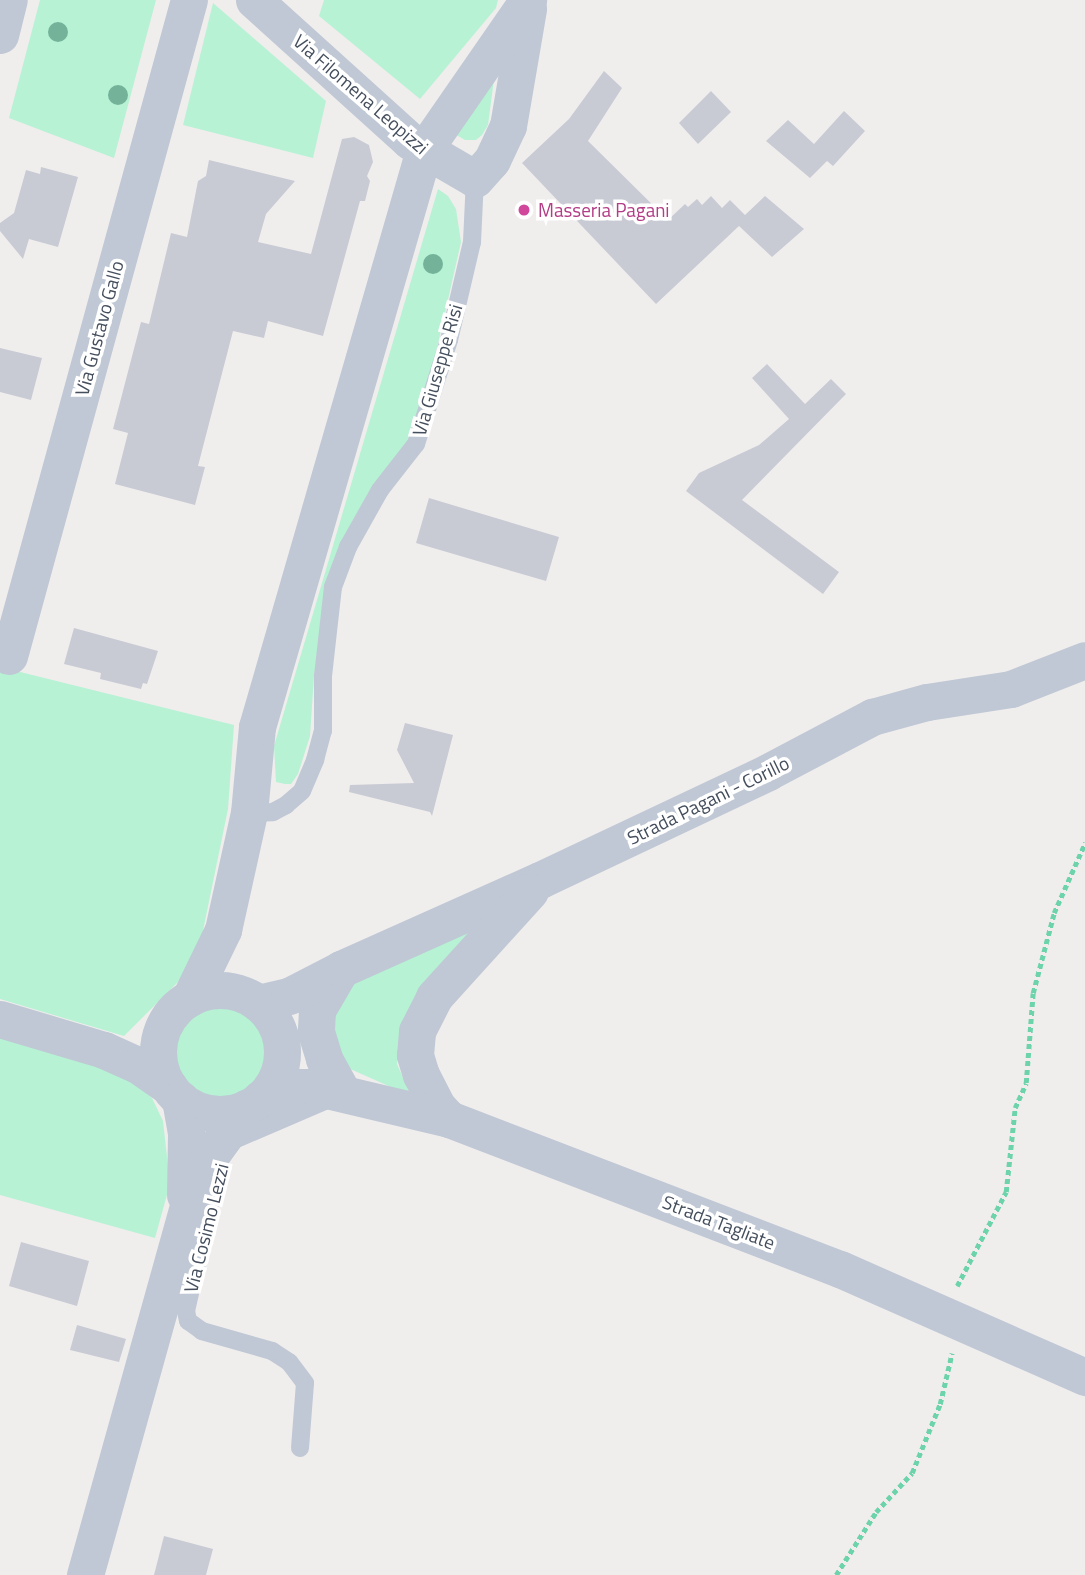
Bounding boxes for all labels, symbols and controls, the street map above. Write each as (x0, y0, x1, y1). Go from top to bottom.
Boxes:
street label: Via Filomena Leopizzi (289, 29, 433, 159)
place label: Masseria Pagani (538, 199, 670, 221)
marker: Masseria Pagani (516, 202, 532, 218)
street label: Via Gustavo Gallo (70, 258, 128, 398)
street label: Via Giuseppe Risi (407, 302, 467, 438)
street label: Strada Pagani - Corillo (623, 751, 793, 849)
street label: Via Cosimo Lezzi (179, 1161, 233, 1295)
street label: Strada Tagliate (660, 1190, 778, 1254)

